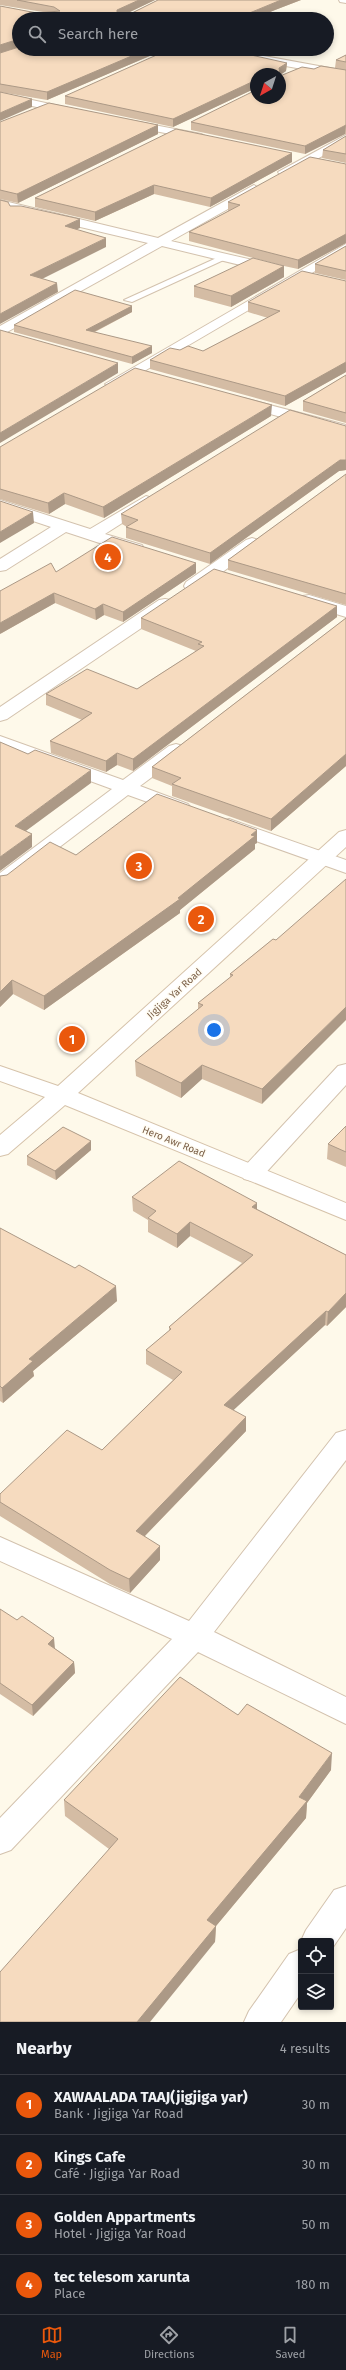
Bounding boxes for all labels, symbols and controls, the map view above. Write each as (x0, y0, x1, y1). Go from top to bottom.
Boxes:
search box (12, 12, 334, 56)
icon: search (26, 23, 48, 45)
text: Search here (58, 25, 138, 43)
north arrow (250, 68, 286, 104)
pin: 4 (95, 542, 121, 572)
pin: 3 (126, 851, 152, 881)
pin: 2 (188, 904, 214, 934)
street label: Jigjiga Yar Road (145, 966, 205, 1021)
your location (204, 1020, 224, 1040)
pin: 1 (59, 1024, 85, 1054)
street label: Hero Awr Road (140, 1124, 207, 1160)
map controls (298, 1938, 334, 2010)
button: locate (298, 1938, 334, 1974)
button: layers (298, 1974, 334, 2010)
text: Nearby (16, 2038, 71, 2059)
text: 4 results (280, 2041, 330, 2056)
text: XAWAALADA TAAJ(jigjiga yar) (54, 2088, 248, 2106)
text: 1 (26, 2097, 32, 2112)
text: 30 m (302, 2097, 330, 2112)
text: Bank · Jigjiga Yar Road (54, 2106, 184, 2121)
text: Kings Cafe (54, 2148, 125, 2166)
text: 2 (26, 2157, 32, 2172)
text: 30 m (302, 2157, 330, 2172)
text: Café · Jigjiga Yar Road (54, 2166, 180, 2181)
text: Golden Appartments (54, 2208, 196, 2226)
text: 3 (26, 2217, 32, 2232)
text: 50 m (302, 2217, 330, 2232)
text: Hotel · Jigjiga Yar Road (54, 2226, 186, 2241)
text: tec telesom xarunta (54, 2268, 190, 2286)
text: 4 (25, 2277, 33, 2292)
text: 180 m (295, 2277, 330, 2292)
text: Place (54, 2286, 85, 2301)
tab: Map (41, 2324, 63, 2361)
tab: Directions (144, 2324, 194, 2361)
tab: Saved (276, 2324, 305, 2361)

